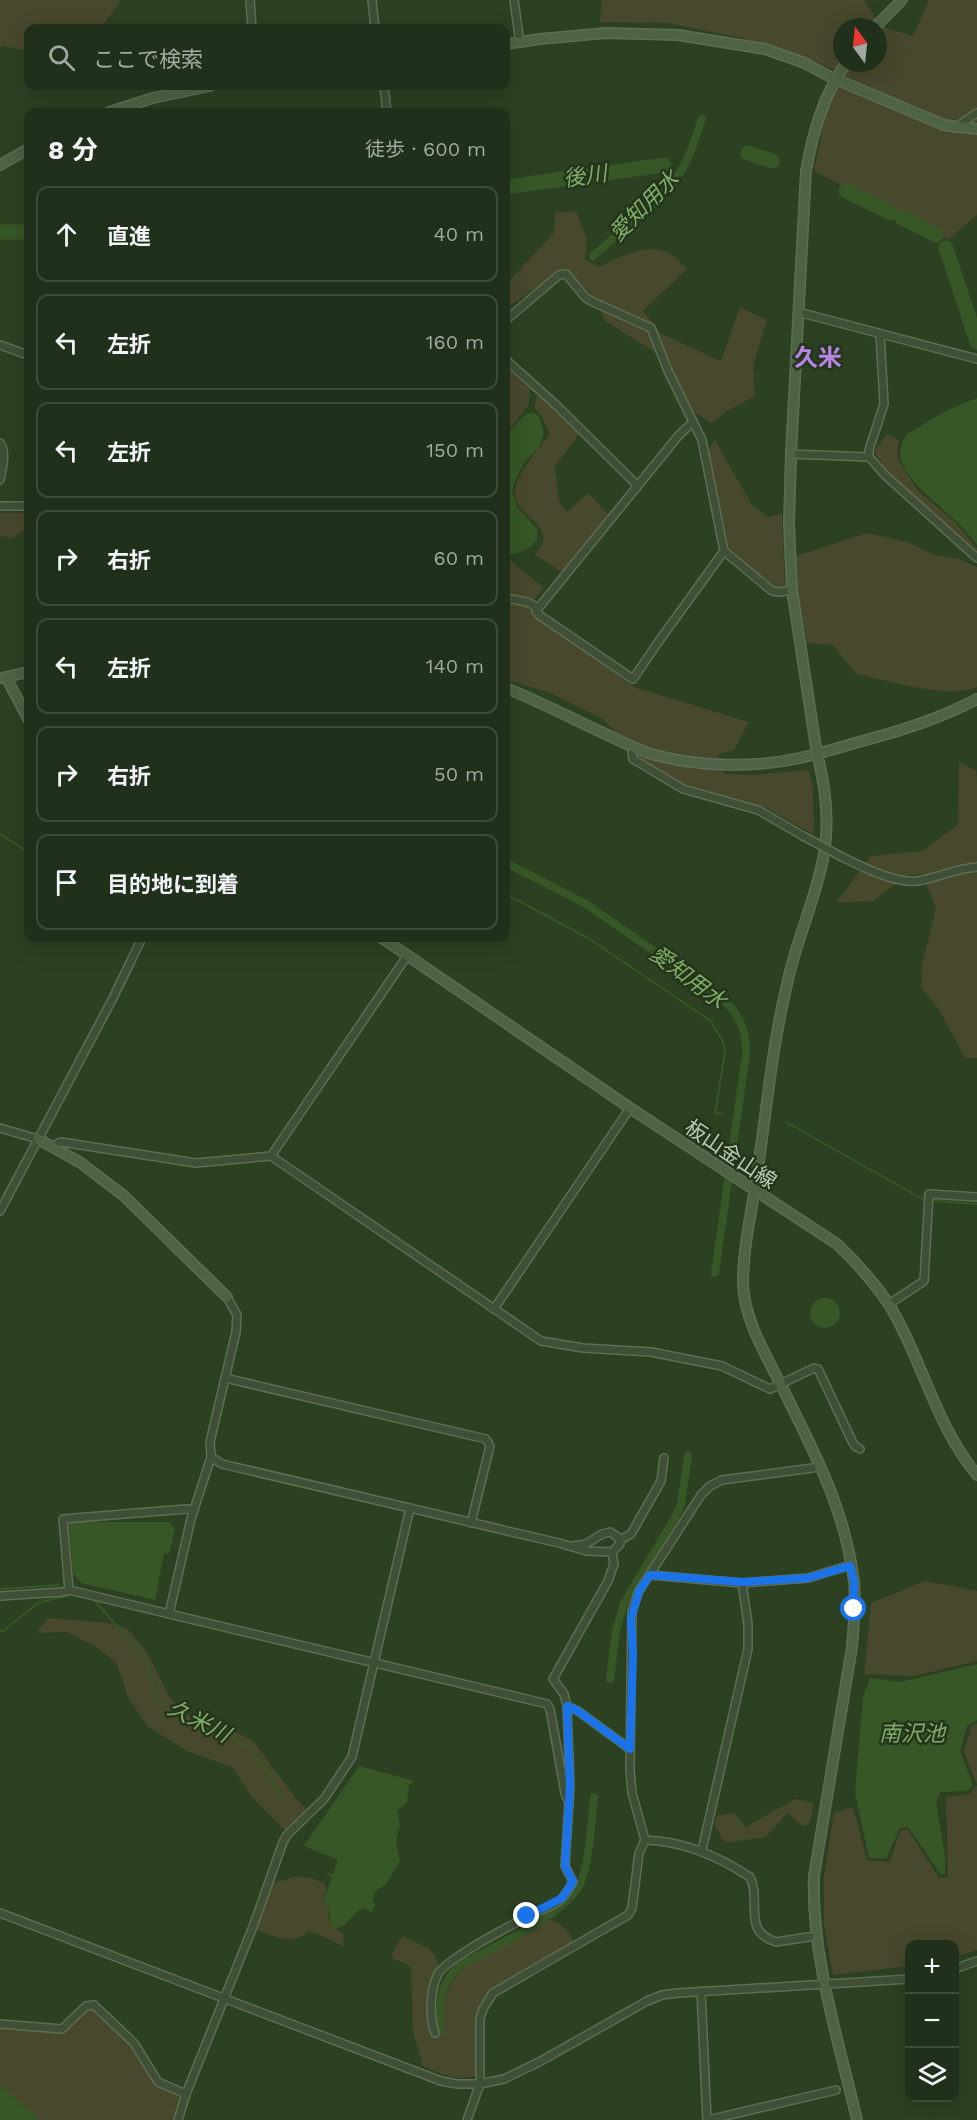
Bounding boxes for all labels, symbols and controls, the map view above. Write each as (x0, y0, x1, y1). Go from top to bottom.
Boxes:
north arrow (833, 18, 887, 72)
search box (24, 24, 510, 90)
icon: search (45, 41, 78, 74)
text: ここで検索 (93, 47, 203, 72)
text: 8 分 (48, 135, 98, 165)
text: 徒歩 · 600 m (365, 137, 486, 161)
water label: 後川 (561, 160, 610, 191)
water label: 愛知用水 (604, 165, 685, 246)
icon: ahead (50, 218, 83, 251)
text: 40 m (433, 222, 484, 246)
text: 直進 (107, 224, 151, 249)
icon: left (50, 326, 83, 359)
text: 160 m (426, 330, 484, 354)
text: 左折 (107, 332, 151, 357)
district label: 久米 (794, 344, 842, 372)
icon: left (50, 434, 83, 467)
text: 150 m (426, 438, 484, 462)
text: 左折 (107, 440, 151, 465)
icon: right (50, 542, 83, 575)
text: 60 m (434, 546, 484, 570)
text: 右折 (107, 548, 151, 573)
icon: left (50, 650, 83, 683)
text: 140 m (426, 654, 484, 678)
text: 左折 (107, 656, 151, 681)
icon: right (50, 758, 83, 791)
text: 50 m (434, 762, 484, 786)
text: 右折 (107, 764, 151, 789)
icon: arrive (50, 866, 83, 899)
text: 目的地に到着 (107, 872, 239, 897)
water label: 愛知用水 (645, 941, 732, 1015)
street label: 板山金山線 (680, 1114, 782, 1194)
route start (840, 1595, 866, 1621)
water label: 久米川 (164, 1695, 236, 1748)
water label: 南沢池 (879, 1721, 947, 1746)
route end (513, 1902, 539, 1928)
map controls (905, 1940, 959, 2102)
button: + (905, 1940, 959, 1994)
button: − (905, 1994, 959, 2048)
button: layers (905, 2048, 959, 2102)

